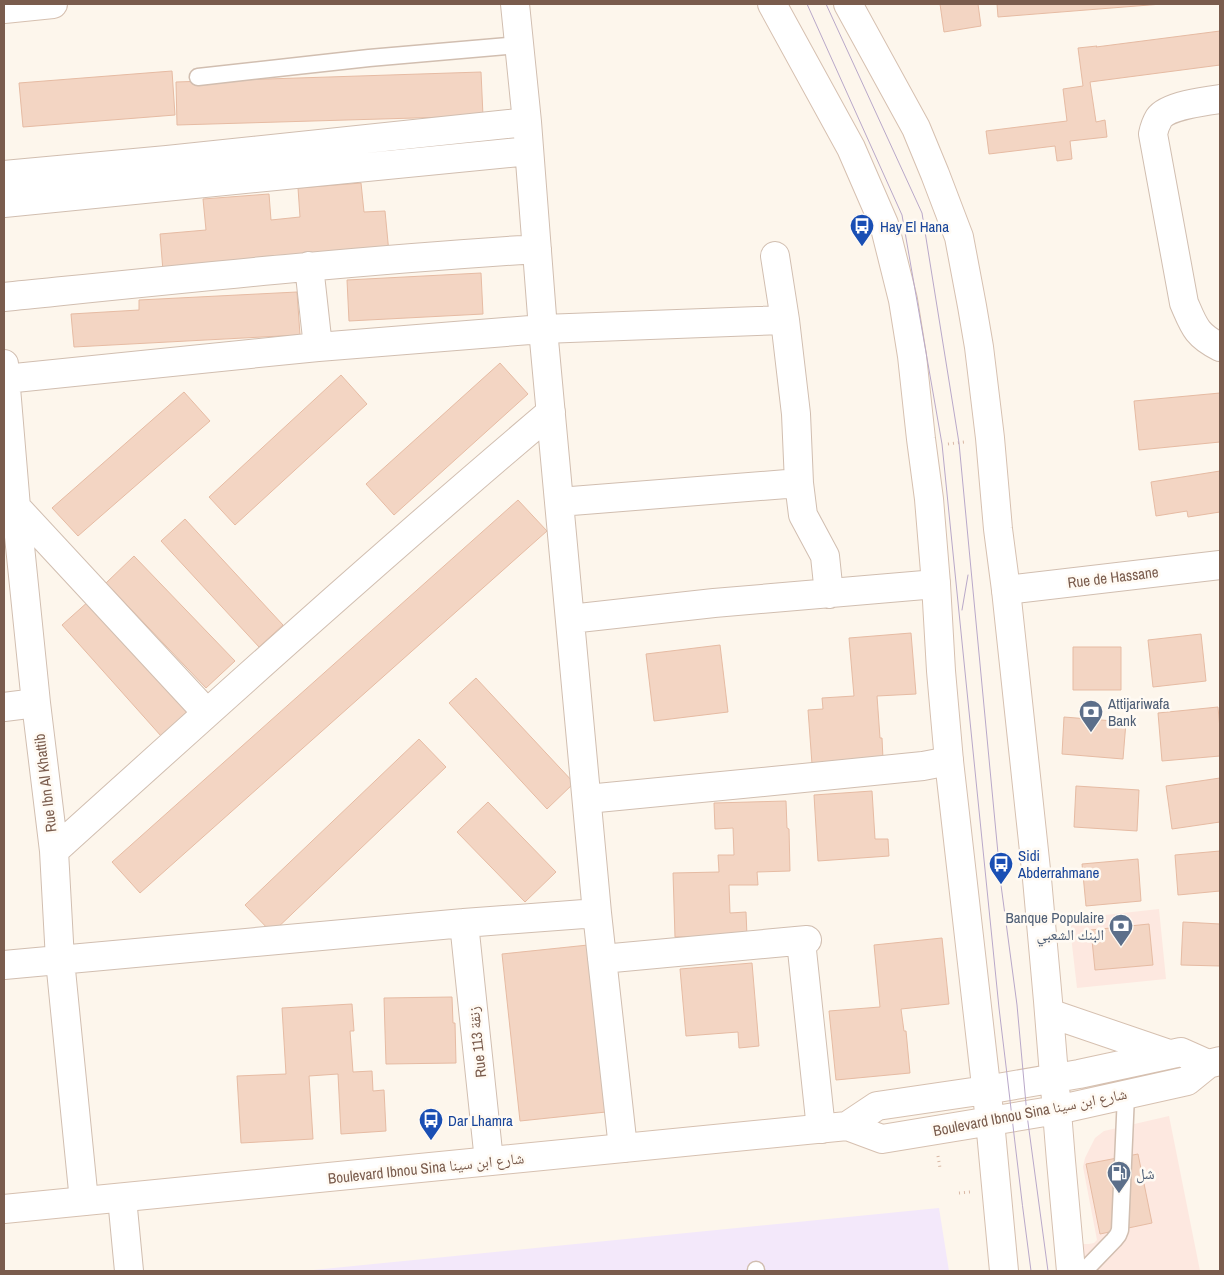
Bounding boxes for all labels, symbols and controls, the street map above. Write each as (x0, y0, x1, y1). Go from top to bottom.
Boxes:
bus stop icon: Hay El Hana (849, 213, 875, 247)
place label: Hay El Hana (880, 216, 949, 237)
street label: Rue de Hassane (1066, 561, 1160, 593)
place label: Attijariwafa Bank (1107, 693, 1170, 731)
bank icon: Attijariwafa Bank (1078, 699, 1104, 733)
street label: Rue Ibn Al Khattib (29, 732, 61, 833)
place label: Sidi Abderrahmane (1017, 845, 1100, 883)
bus stop icon: Sidi Abderrahmane (988, 851, 1014, 885)
place label: Banque Populaire البنك الشعبي (1006, 907, 1104, 946)
bank icon: Banque Populaire البنك الشعبي (1108, 913, 1134, 947)
street label: Rue 113 زنقة (463, 1005, 491, 1079)
street label: Boulevard Ibnou Sina شارع ابن سينا (931, 1083, 1129, 1141)
bus stop icon: Dar Lhamra (418, 1107, 444, 1141)
place label: Dar Lhamra (448, 1110, 513, 1131)
street label: Boulevard Ibnou Sina شارع ابن سينا (327, 1147, 525, 1189)
fuel station icon: شل (1106, 1160, 1132, 1194)
place label: شل (1136, 1163, 1155, 1184)

